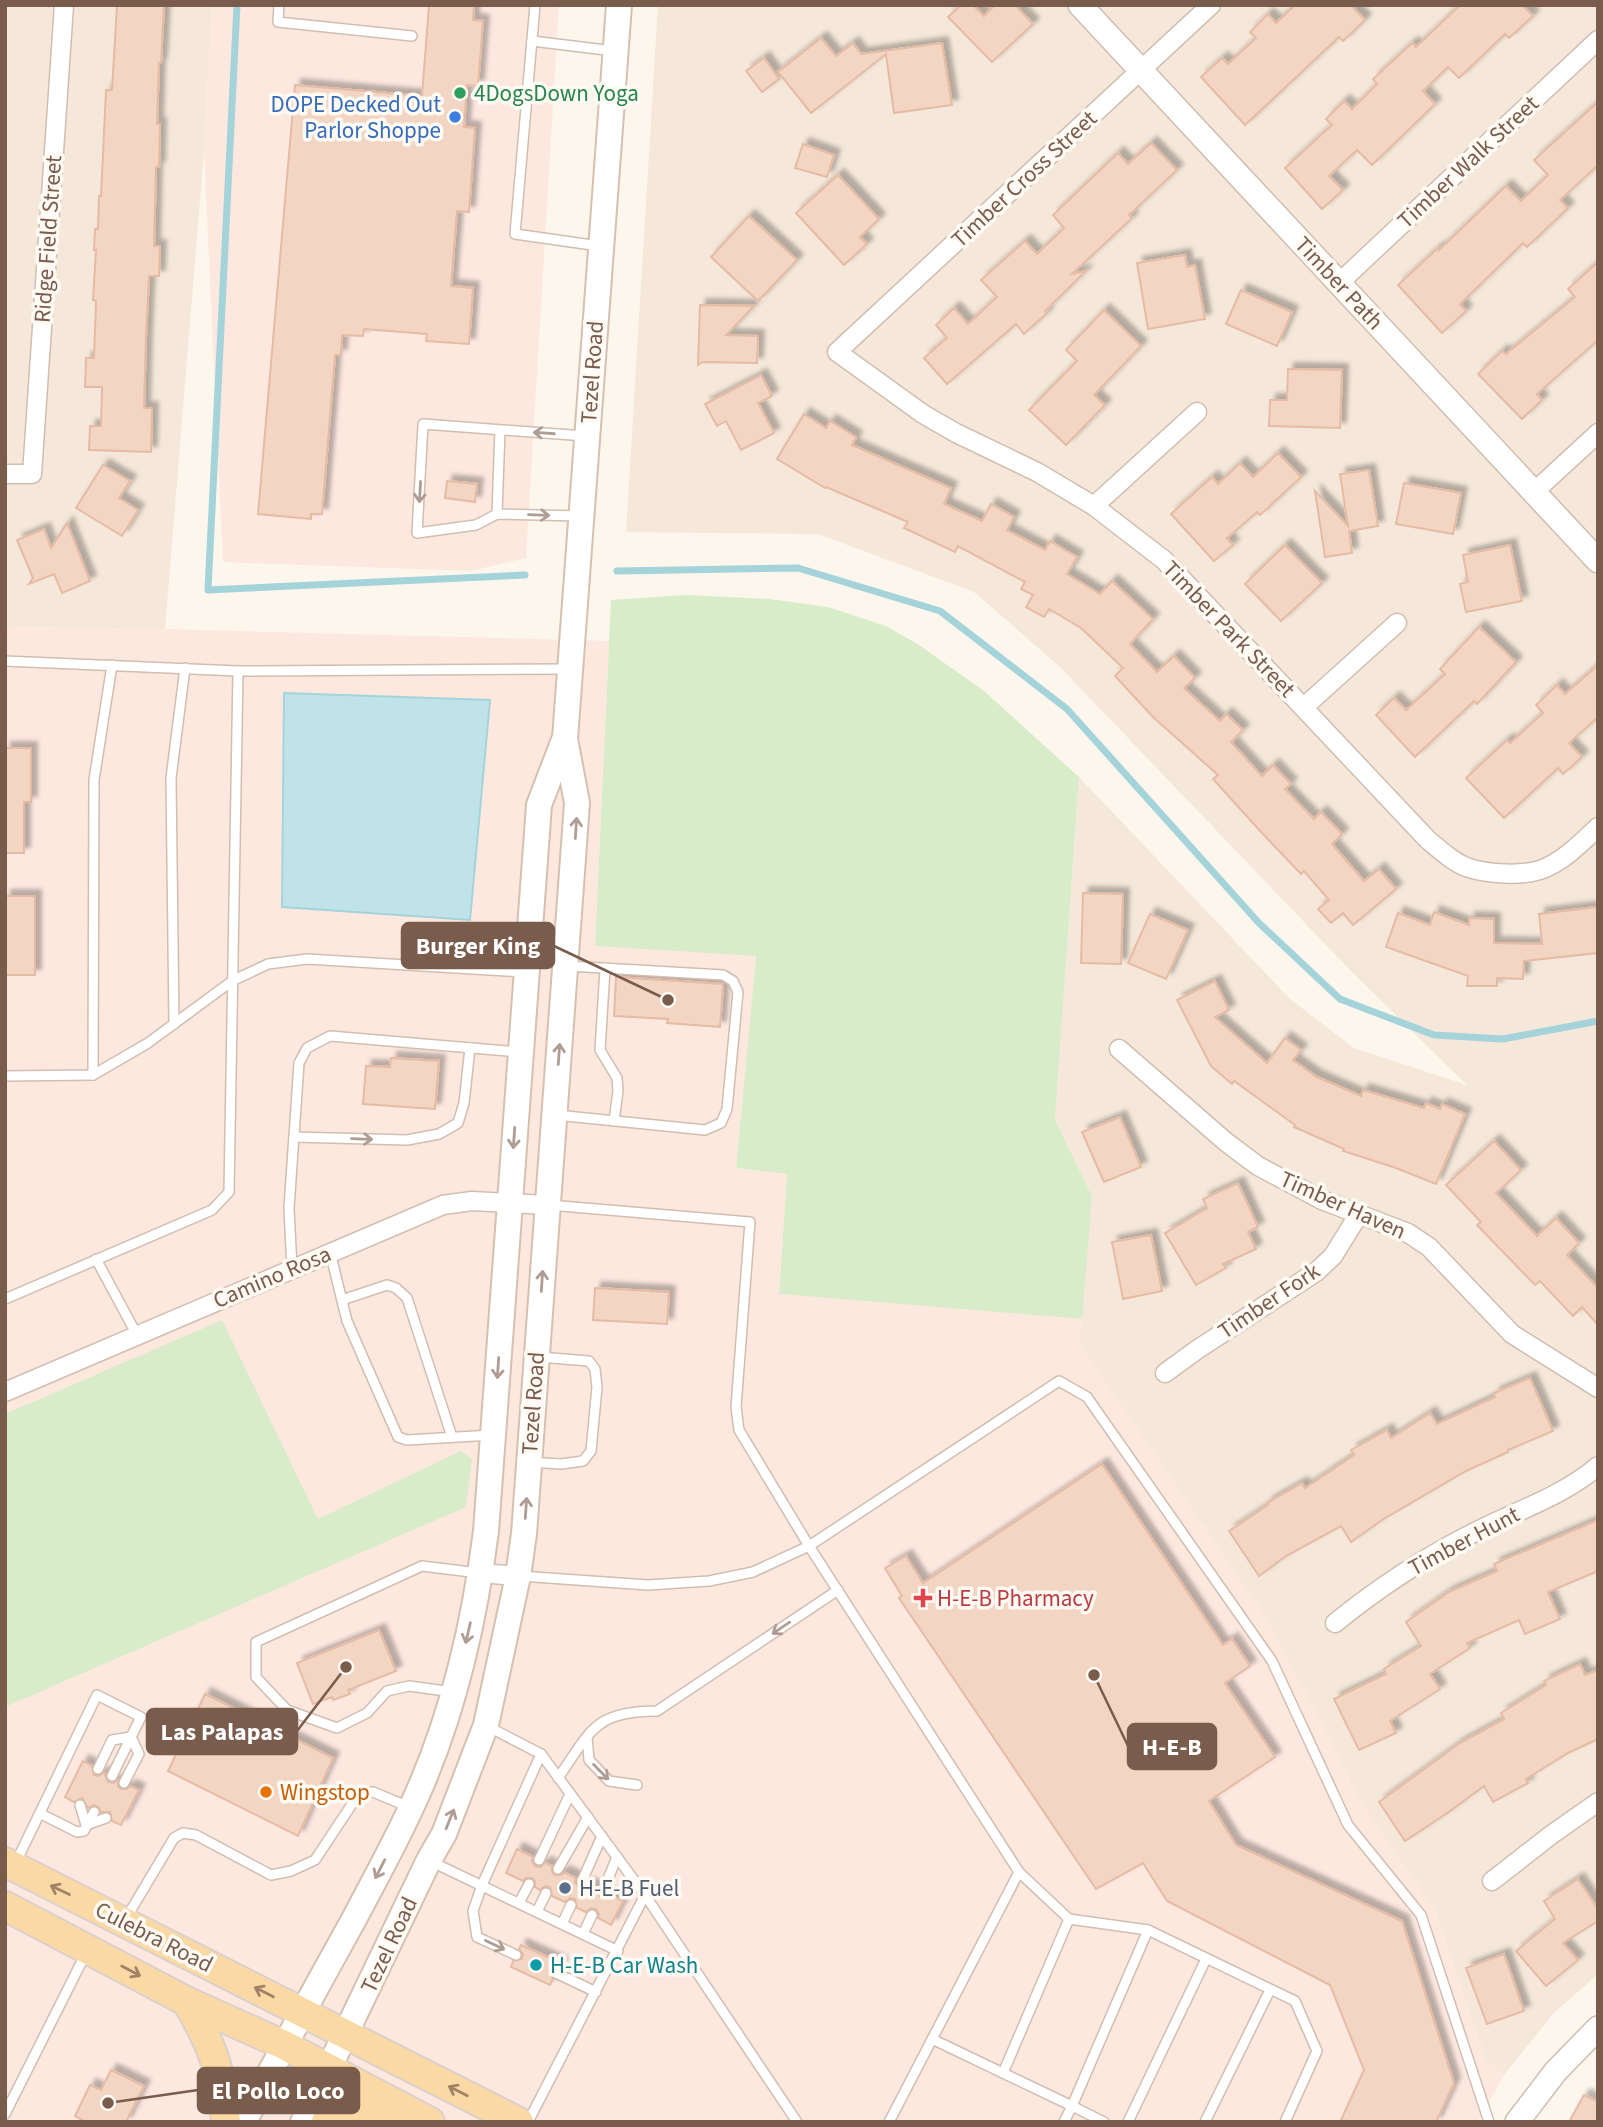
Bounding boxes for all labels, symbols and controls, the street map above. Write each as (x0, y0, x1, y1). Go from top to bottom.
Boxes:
place label: 4DogsDown Yoga (474, 77, 639, 110)
marker: 4DogsDown Yoga (452, 85, 468, 101)
place label: DOPE Decked Out Parlor Shoppe (271, 88, 441, 147)
street label: Timber Walk Street (1390, 88, 1546, 236)
street label: Timber Cross Street (944, 102, 1104, 255)
marker: DOPE Decked Out Parlor Shoppe (447, 109, 463, 125)
street label: Ridge Field Street (26, 154, 70, 324)
street label: Timber Path (1287, 229, 1391, 337)
street label: Tezel Road (572, 319, 612, 425)
one-way arrow (533, 426, 556, 439)
one-way arrow (413, 480, 426, 503)
one-way arrow (527, 508, 550, 521)
street label: Timber Park Street (1155, 553, 1303, 705)
one-way arrow (570, 817, 583, 839)
callout: Burger King (402, 923, 554, 968)
text: Burger King (416, 929, 540, 964)
one-way arrow (553, 1044, 566, 1066)
one-way arrow (507, 1126, 520, 1148)
one-way arrow (350, 1132, 373, 1146)
street label: Timber Haven (1275, 1162, 1411, 1248)
street label: Camino Rosa (208, 1237, 336, 1317)
street label: Timber Fork (1211, 1254, 1327, 1347)
one-way arrow (536, 1271, 549, 1293)
street label: Tezel Road (513, 1350, 553, 1456)
one-way arrow (491, 1356, 504, 1379)
one-way arrow (520, 1497, 533, 1520)
street label: Timber Hunt (1403, 1498, 1526, 1584)
place label: H-E-B Pharmacy (937, 1582, 1094, 1615)
marker: H-E-B Pharmacy (915, 1590, 931, 1606)
one-way arrow (461, 1621, 474, 1644)
one-way arrow (772, 1621, 791, 1635)
callout: Las Palapas (147, 1709, 297, 1754)
text: Las Palapas (161, 1715, 283, 1750)
callout: H-E-B (1128, 1724, 1216, 1769)
text: H-E-B (1142, 1730, 1202, 1765)
one-way arrow (592, 1764, 609, 1781)
place label: Wingstop (280, 1776, 370, 1809)
marker: Wingstop (258, 1784, 274, 1800)
one-way arrow (444, 1808, 457, 1830)
one-way arrow (373, 1858, 387, 1879)
place label: H-E-B Fuel (579, 1872, 679, 1905)
marker: H-E-B Fuel (557, 1880, 573, 1896)
one-way arrow (50, 1883, 71, 1896)
street label: Tezel Road (352, 1891, 426, 1999)
street label: Culebra Road (89, 1893, 219, 1981)
one-way arrow (484, 1939, 505, 1952)
place label: H-E-B Car Wash (550, 1949, 698, 1982)
marker: H-E-B Car Wash (528, 1957, 544, 1973)
one-way arrow (120, 1965, 141, 1978)
one-way arrow (254, 1985, 274, 1999)
callout: El Pollo Loco (198, 2068, 359, 2113)
text: El Pollo Loco (211, 2074, 345, 2109)
one-way arrow (448, 2084, 469, 2098)

